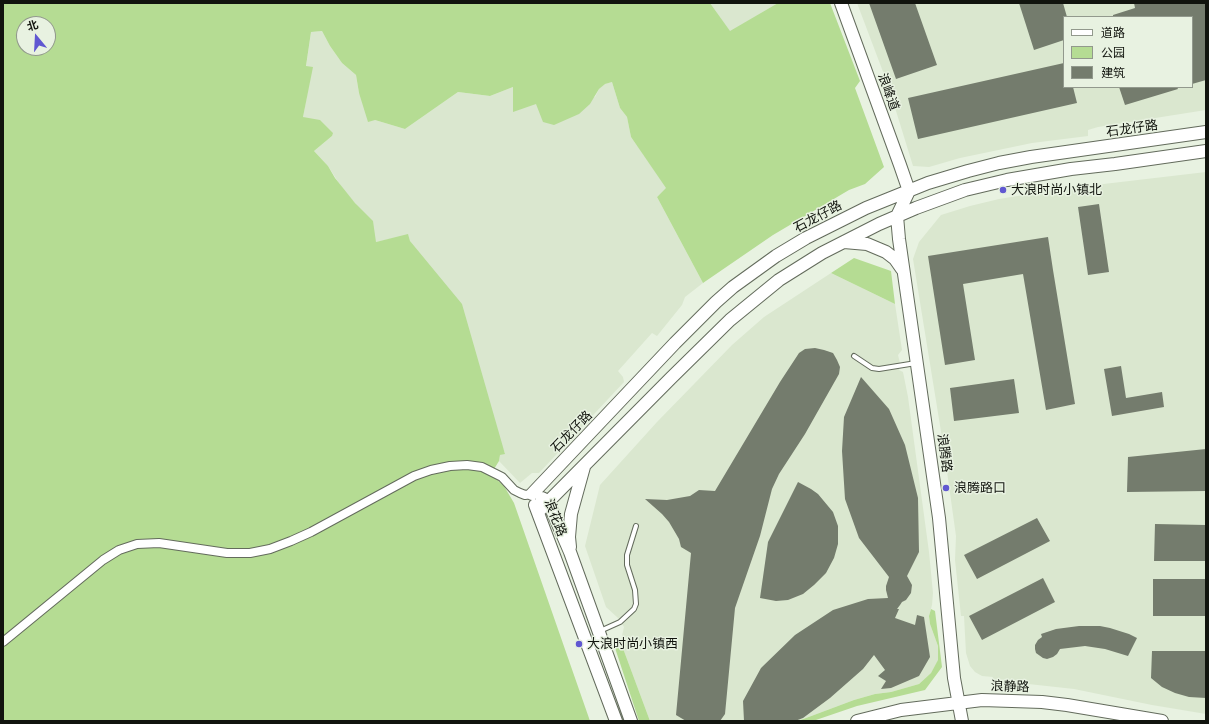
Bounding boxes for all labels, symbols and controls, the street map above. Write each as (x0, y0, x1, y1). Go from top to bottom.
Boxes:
north arrow (16, 16, 56, 56)
text: 北 (25, 16, 40, 34)
legend (1063, 16, 1193, 88)
text: 道路 (1101, 24, 1125, 41)
text: 公园 (1101, 44, 1125, 61)
text: 建筑 (1101, 64, 1125, 81)
street label: 浪峰道 (874, 71, 902, 113)
street label: 石龙仔路 (1105, 118, 1159, 140)
place label: 大浪时尚小镇北 (1011, 182, 1102, 198)
marker: 大浪时尚小镇北 (998, 185, 1008, 195)
street label: 石龙仔路 (791, 198, 845, 236)
street label: 石龙仔路 (548, 408, 596, 456)
street label: 浪腾路 (934, 433, 954, 473)
place label: 浪腾路口 (954, 480, 1006, 496)
marker: 浪腾路口 (941, 483, 951, 493)
street label: 浪花路 (541, 497, 569, 539)
place label: 大浪时尚小镇西 (587, 636, 678, 652)
marker: 大浪时尚小镇西 (574, 639, 584, 649)
street label: 浪静路 (990, 679, 1030, 695)

